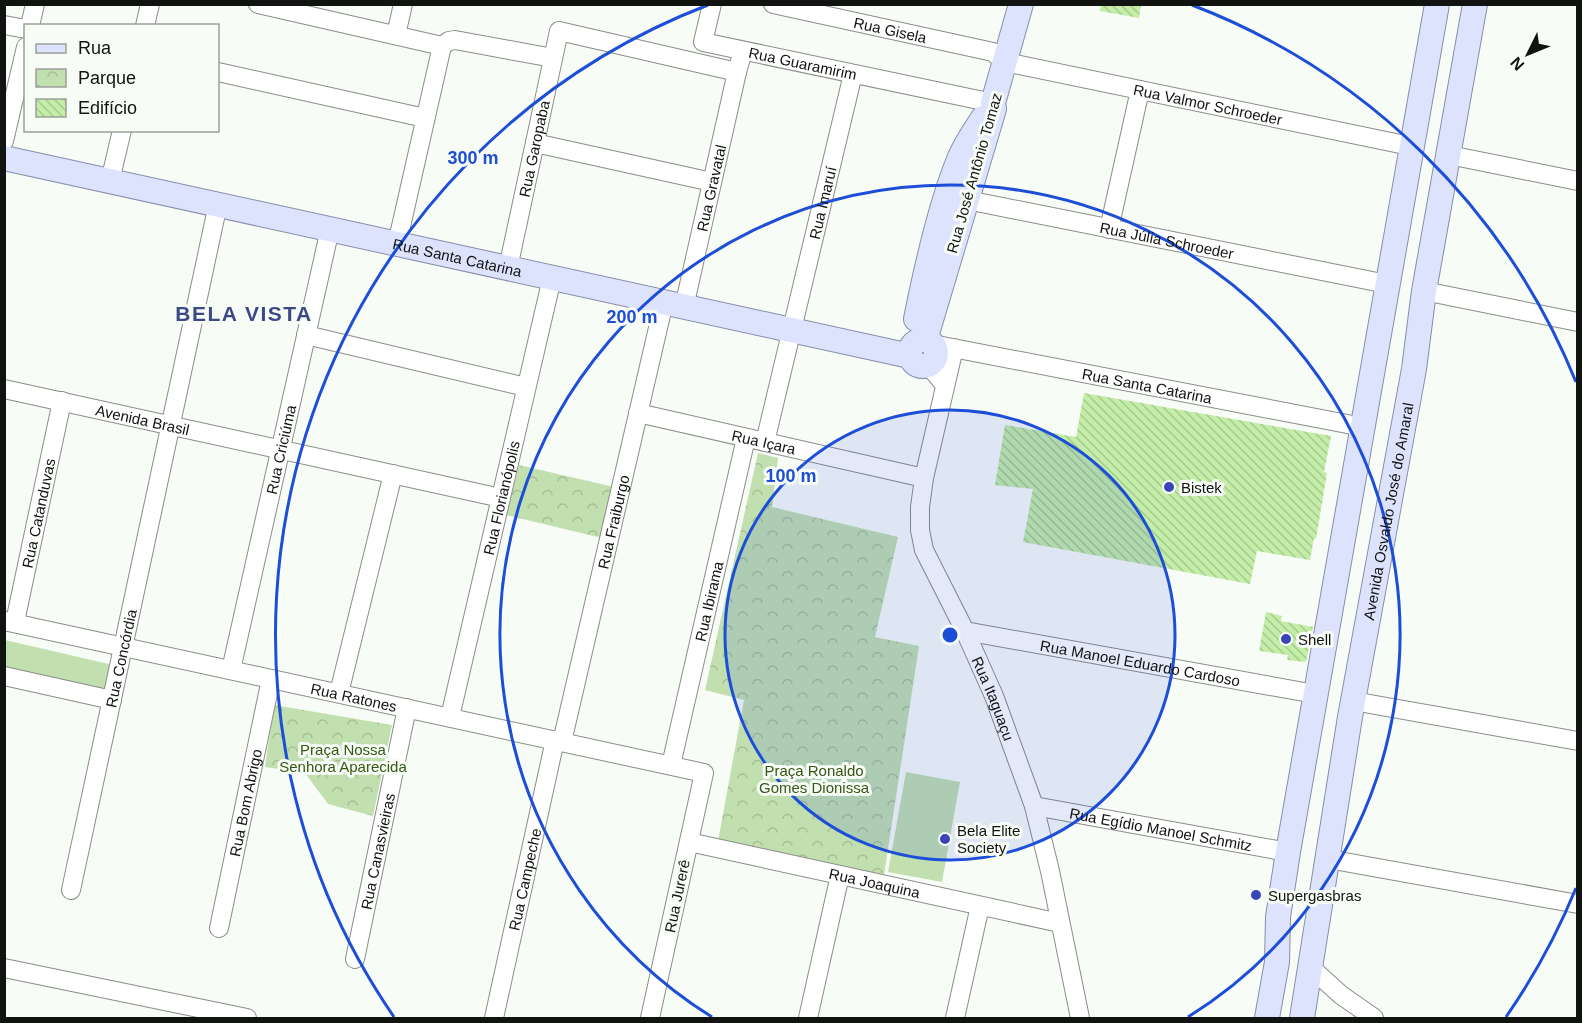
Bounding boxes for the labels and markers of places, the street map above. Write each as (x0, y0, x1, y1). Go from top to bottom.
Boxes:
place label: Bistek (1181, 479, 1222, 496)
marker: Bistek (1162, 480, 1176, 494)
centre of rings (940, 625, 960, 645)
place label: Shell (1298, 631, 1331, 648)
marker: Shell (1279, 632, 1293, 646)
place label: Bela Elite Society (957, 822, 1020, 856)
marker: Bela Elite Society (938, 832, 952, 846)
place label: Supergasbras (1268, 887, 1361, 904)
marker: Supergasbras (1249, 888, 1263, 902)

